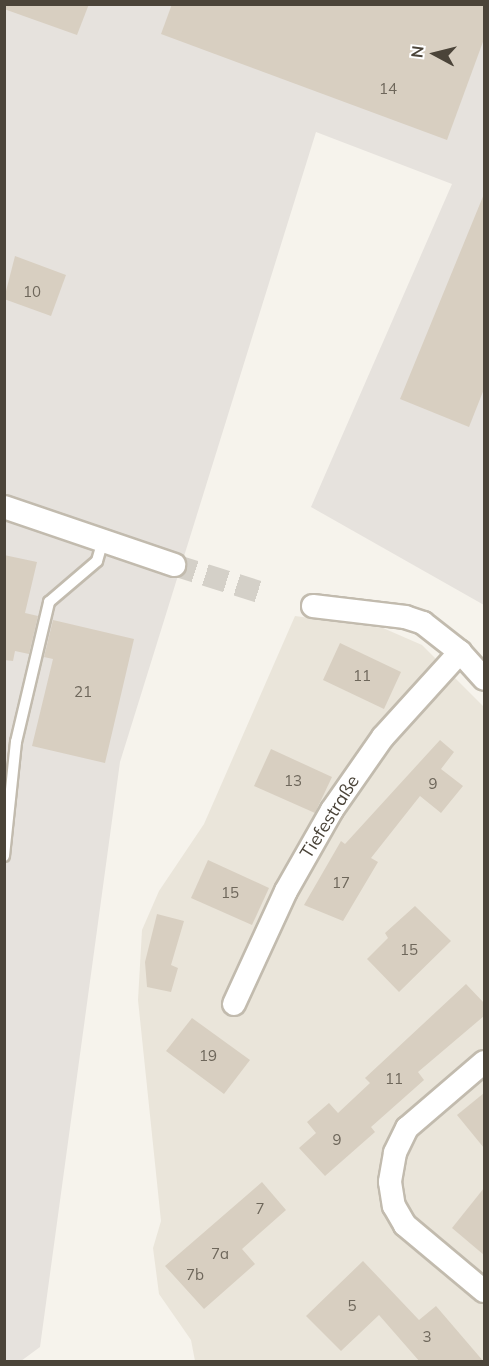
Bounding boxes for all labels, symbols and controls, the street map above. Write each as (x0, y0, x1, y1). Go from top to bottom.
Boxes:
north arrow (405, 24, 465, 84)
text: N (406, 45, 428, 59)
house number: 14 (379, 80, 397, 98)
house number: 10 (23, 283, 41, 301)
house number: 11 (353, 667, 371, 685)
house number: 21 (74, 683, 92, 701)
street label: Tiefestraße (296, 771, 364, 863)
house number: 13 (284, 772, 302, 790)
house number: 9 (429, 775, 437, 793)
house number: 17 (332, 874, 350, 892)
house number: 15 (221, 884, 239, 902)
house number: 15 (400, 941, 418, 959)
house number: 19 (199, 1047, 217, 1065)
house number: 11 (385, 1070, 403, 1088)
house number: 9 (333, 1131, 341, 1149)
house number: 7 (256, 1200, 264, 1218)
house number: 7a (211, 1245, 229, 1263)
house number: 7b (186, 1266, 204, 1284)
house number: 5 (348, 1297, 356, 1315)
house number: 3 (423, 1328, 431, 1346)

